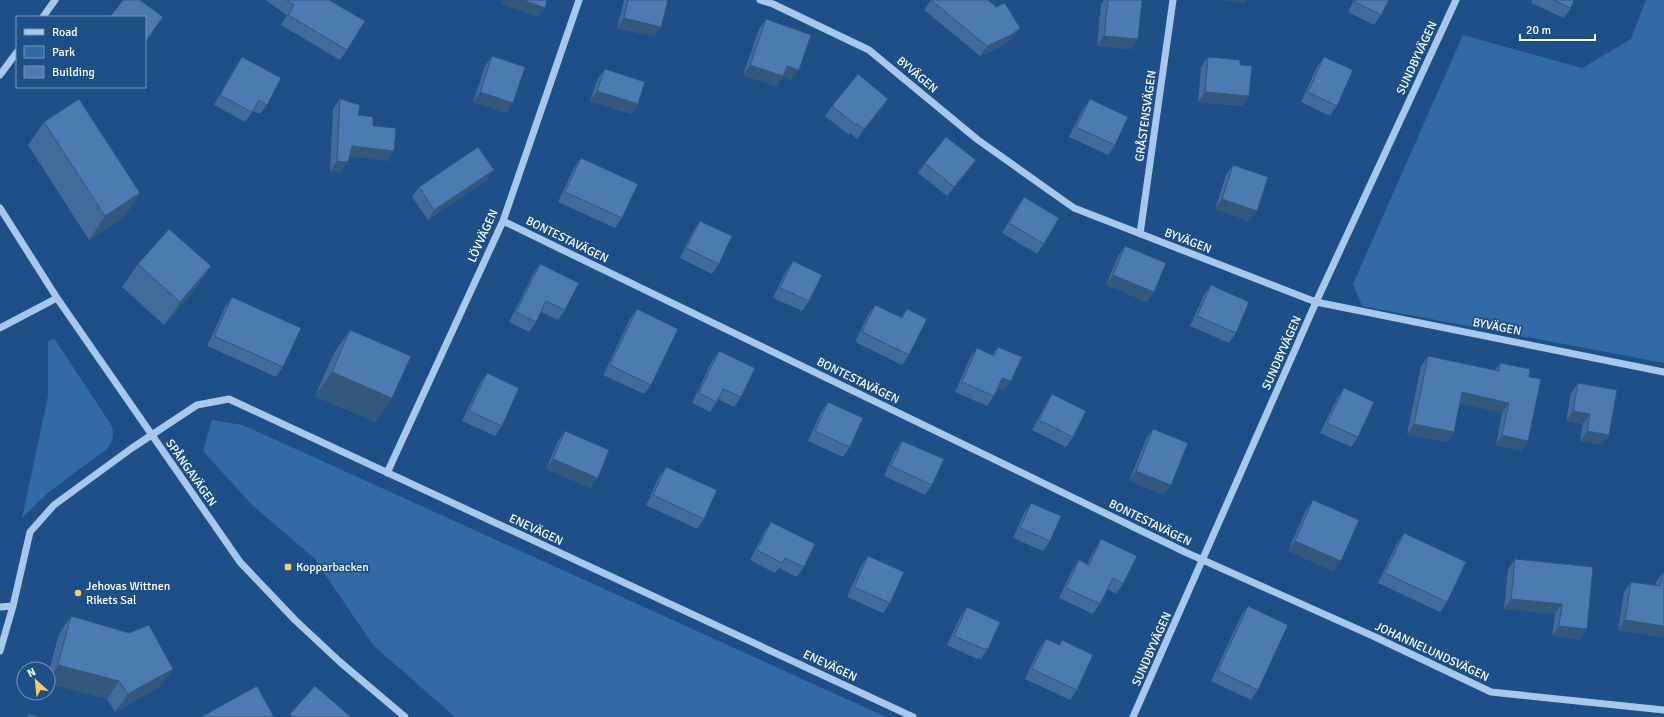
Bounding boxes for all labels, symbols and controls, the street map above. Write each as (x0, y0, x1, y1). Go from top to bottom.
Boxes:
legend (16, 16, 146, 88)
scale bar (1520, 16, 1595, 42)
street label: SUNDBYVÄGEN (1393, 19, 1441, 97)
text: 20 m (1526, 23, 1551, 38)
text: Road (52, 25, 78, 40)
text: Park (52, 45, 75, 60)
street label: BYVÄGEN (893, 53, 941, 97)
text: Building (52, 65, 95, 80)
street label: GRÅSTENSVÄGEN (1132, 69, 1160, 163)
street label: LÖVVÄGEN (465, 207, 501, 265)
street label: BONTESTAVÄGEN (523, 213, 611, 267)
street label: BYVÄGEN (1162, 225, 1214, 257)
street label: SUNDBYVÄGEN (1259, 314, 1305, 392)
street label: BYVÄGEN (1471, 315, 1523, 339)
street label: BONTESTAVÄGEN (814, 354, 902, 408)
street label: SPÅNGAVÄGEN (162, 436, 220, 510)
street label: BONTESTAVÄGEN (1106, 496, 1194, 550)
street label: ENEVÄGEN (507, 511, 565, 549)
place label: Kopparbacken (296, 560, 369, 575)
marker: Kopparbacken (283, 562, 293, 572)
place label: Jehovas Wittnen Rikets Sal (86, 579, 170, 608)
marker: Jehovas Wittnen Rikets Sal (73, 588, 83, 598)
street label: SUNDBYVÄGEN (1129, 610, 1175, 688)
street label: JOHANNELUNDSVÄGEN (1373, 619, 1491, 685)
street label: ENEVÄGEN (801, 647, 859, 685)
north arrow (16, 661, 56, 701)
text: N (25, 665, 38, 680)

